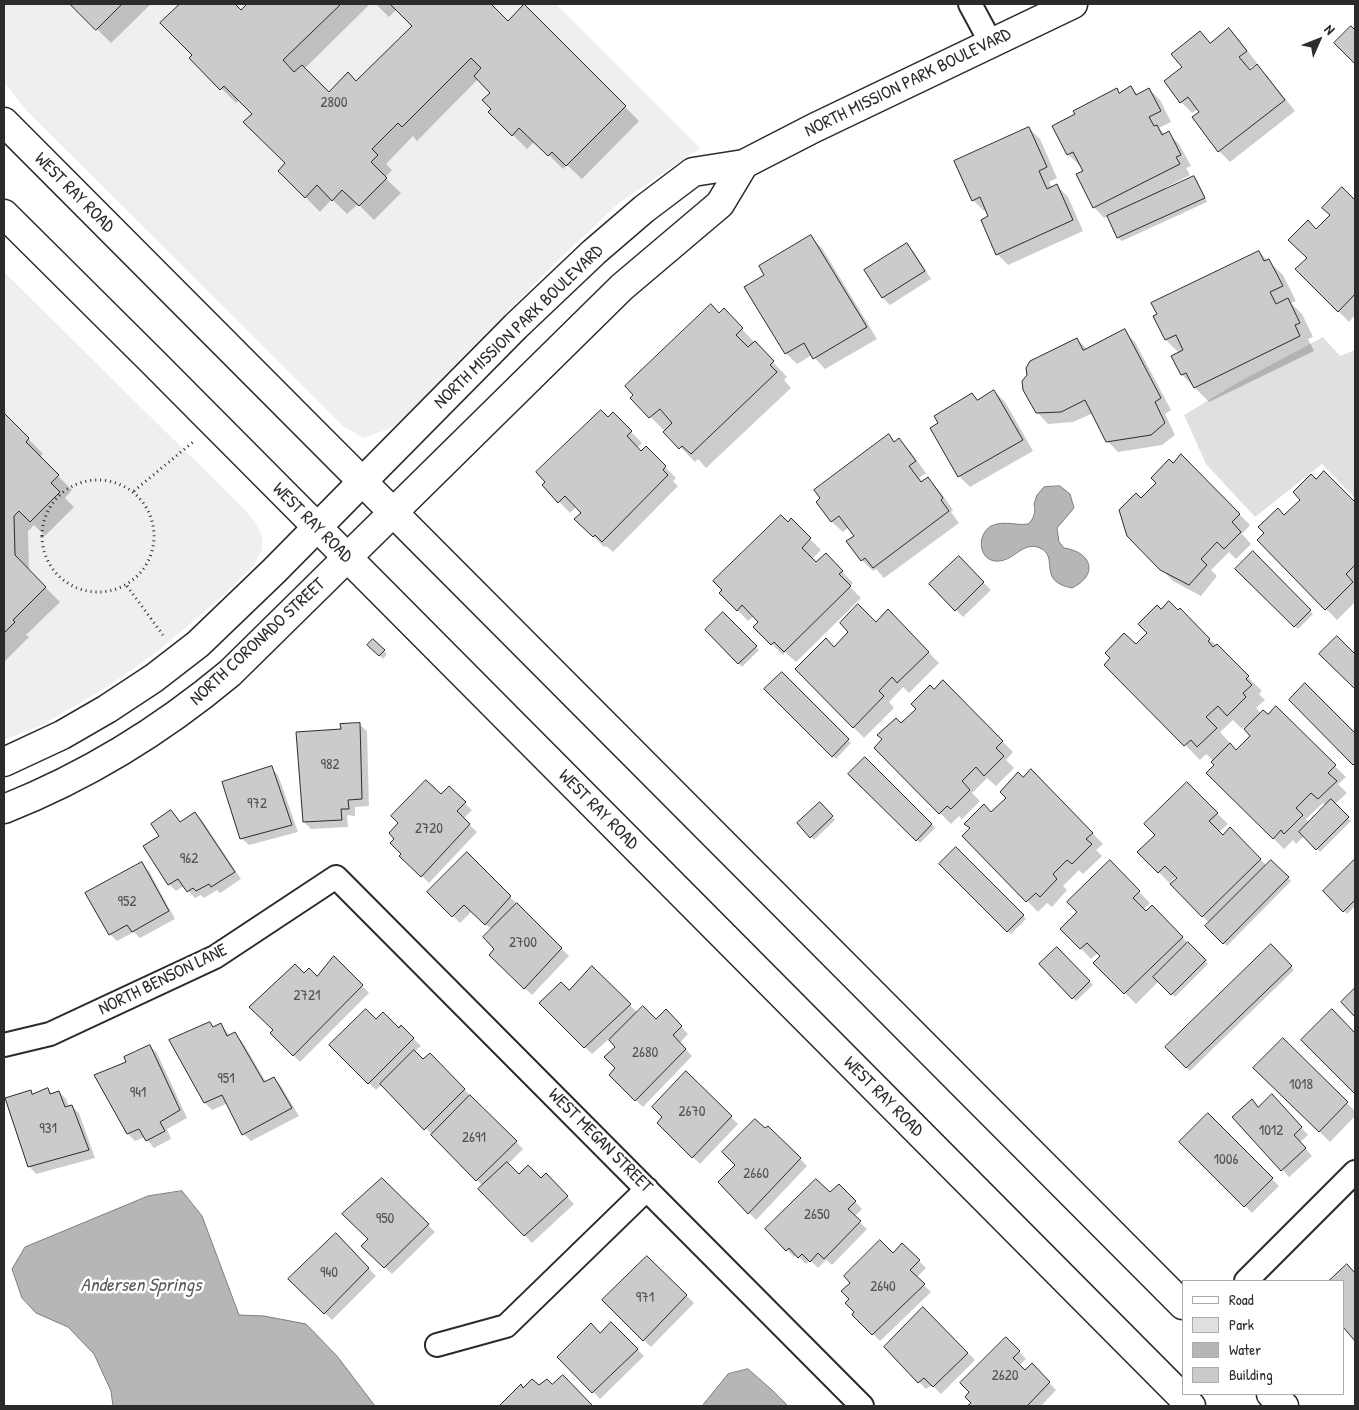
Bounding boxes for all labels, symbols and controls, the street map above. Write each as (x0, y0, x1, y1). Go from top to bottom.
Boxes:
north arrow (1294, 15, 1344, 65)
text: N (1321, 20, 1340, 39)
street label: NORTH MISSION PARK BOULEVARD (801, 24, 1015, 142)
house number: 2800 (321, 94, 347, 112)
street label: WEST RAY ROAD (29, 148, 119, 238)
street label: NORTH MISSION PARK BOULEVARD (430, 241, 608, 413)
street label: WEST RAY ROAD (267, 478, 357, 568)
street label: NORTH CORONADO STREET (186, 574, 330, 710)
house number: 982 (320, 756, 340, 774)
street label: WEST RAY ROAD (553, 765, 643, 855)
house number: 972 (247, 795, 267, 813)
house number: 2720 (415, 820, 443, 838)
house number: 962 (180, 850, 198, 868)
house number: 952 (118, 893, 136, 911)
house number: 2700 (509, 934, 537, 952)
street label: NORTH BENSON LANE (95, 940, 231, 1020)
house number: 2721 (294, 987, 320, 1005)
house number: 2680 (632, 1044, 658, 1062)
street label: WEST RAY ROAD (838, 1052, 928, 1142)
house number: 951 (217, 1070, 235, 1088)
house number: 1018 (1289, 1076, 1313, 1094)
house number: 941 (130, 1084, 146, 1102)
street label: WEST MEGAN STREET (543, 1084, 657, 1198)
house number: 2670 (678, 1103, 706, 1121)
house number: 931 (39, 1120, 57, 1138)
house number: 1012 (1259, 1122, 1283, 1140)
house number: 2691 (462, 1129, 486, 1147)
house number: 1006 (1214, 1151, 1238, 1169)
house number: 2660 (743, 1165, 769, 1183)
house number: 2650 (804, 1206, 830, 1224)
house number: 950 (376, 1210, 394, 1228)
house number: 940 (320, 1264, 338, 1282)
water label: Andersen Springs (81, 1275, 201, 1297)
house number: 2640 (870, 1278, 896, 1296)
legend (1182, 1280, 1344, 1395)
house number: 971 (636, 1289, 654, 1307)
text: Road (1229, 1289, 1254, 1310)
text: Park (1229, 1314, 1254, 1335)
text: Water (1229, 1339, 1261, 1360)
text: Building (1229, 1364, 1273, 1385)
house number: 2620 (992, 1367, 1018, 1385)

